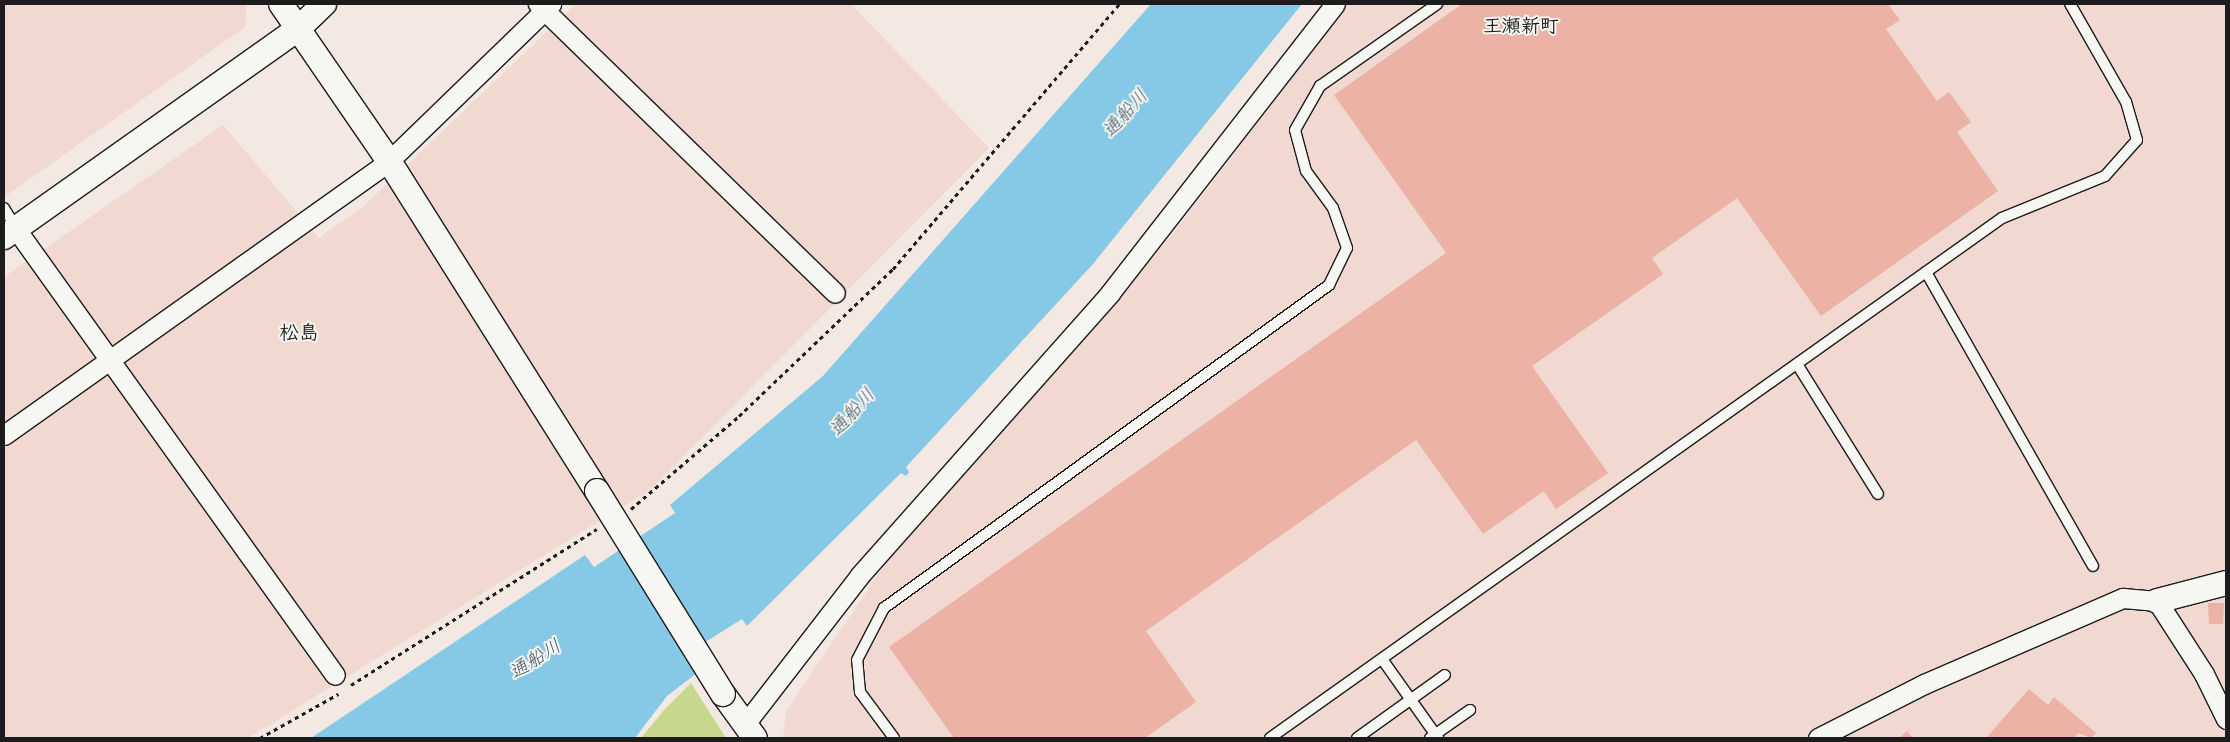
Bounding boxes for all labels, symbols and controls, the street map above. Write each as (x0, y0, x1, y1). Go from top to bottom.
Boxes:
district label: 王瀬新町 (1483, 15, 1559, 37)
water label: 通船川 (1097, 84, 1153, 142)
district label: 松島 (279, 320, 319, 344)
water label: 通船川 (824, 383, 880, 441)
water label: 通船川 (505, 634, 565, 684)

